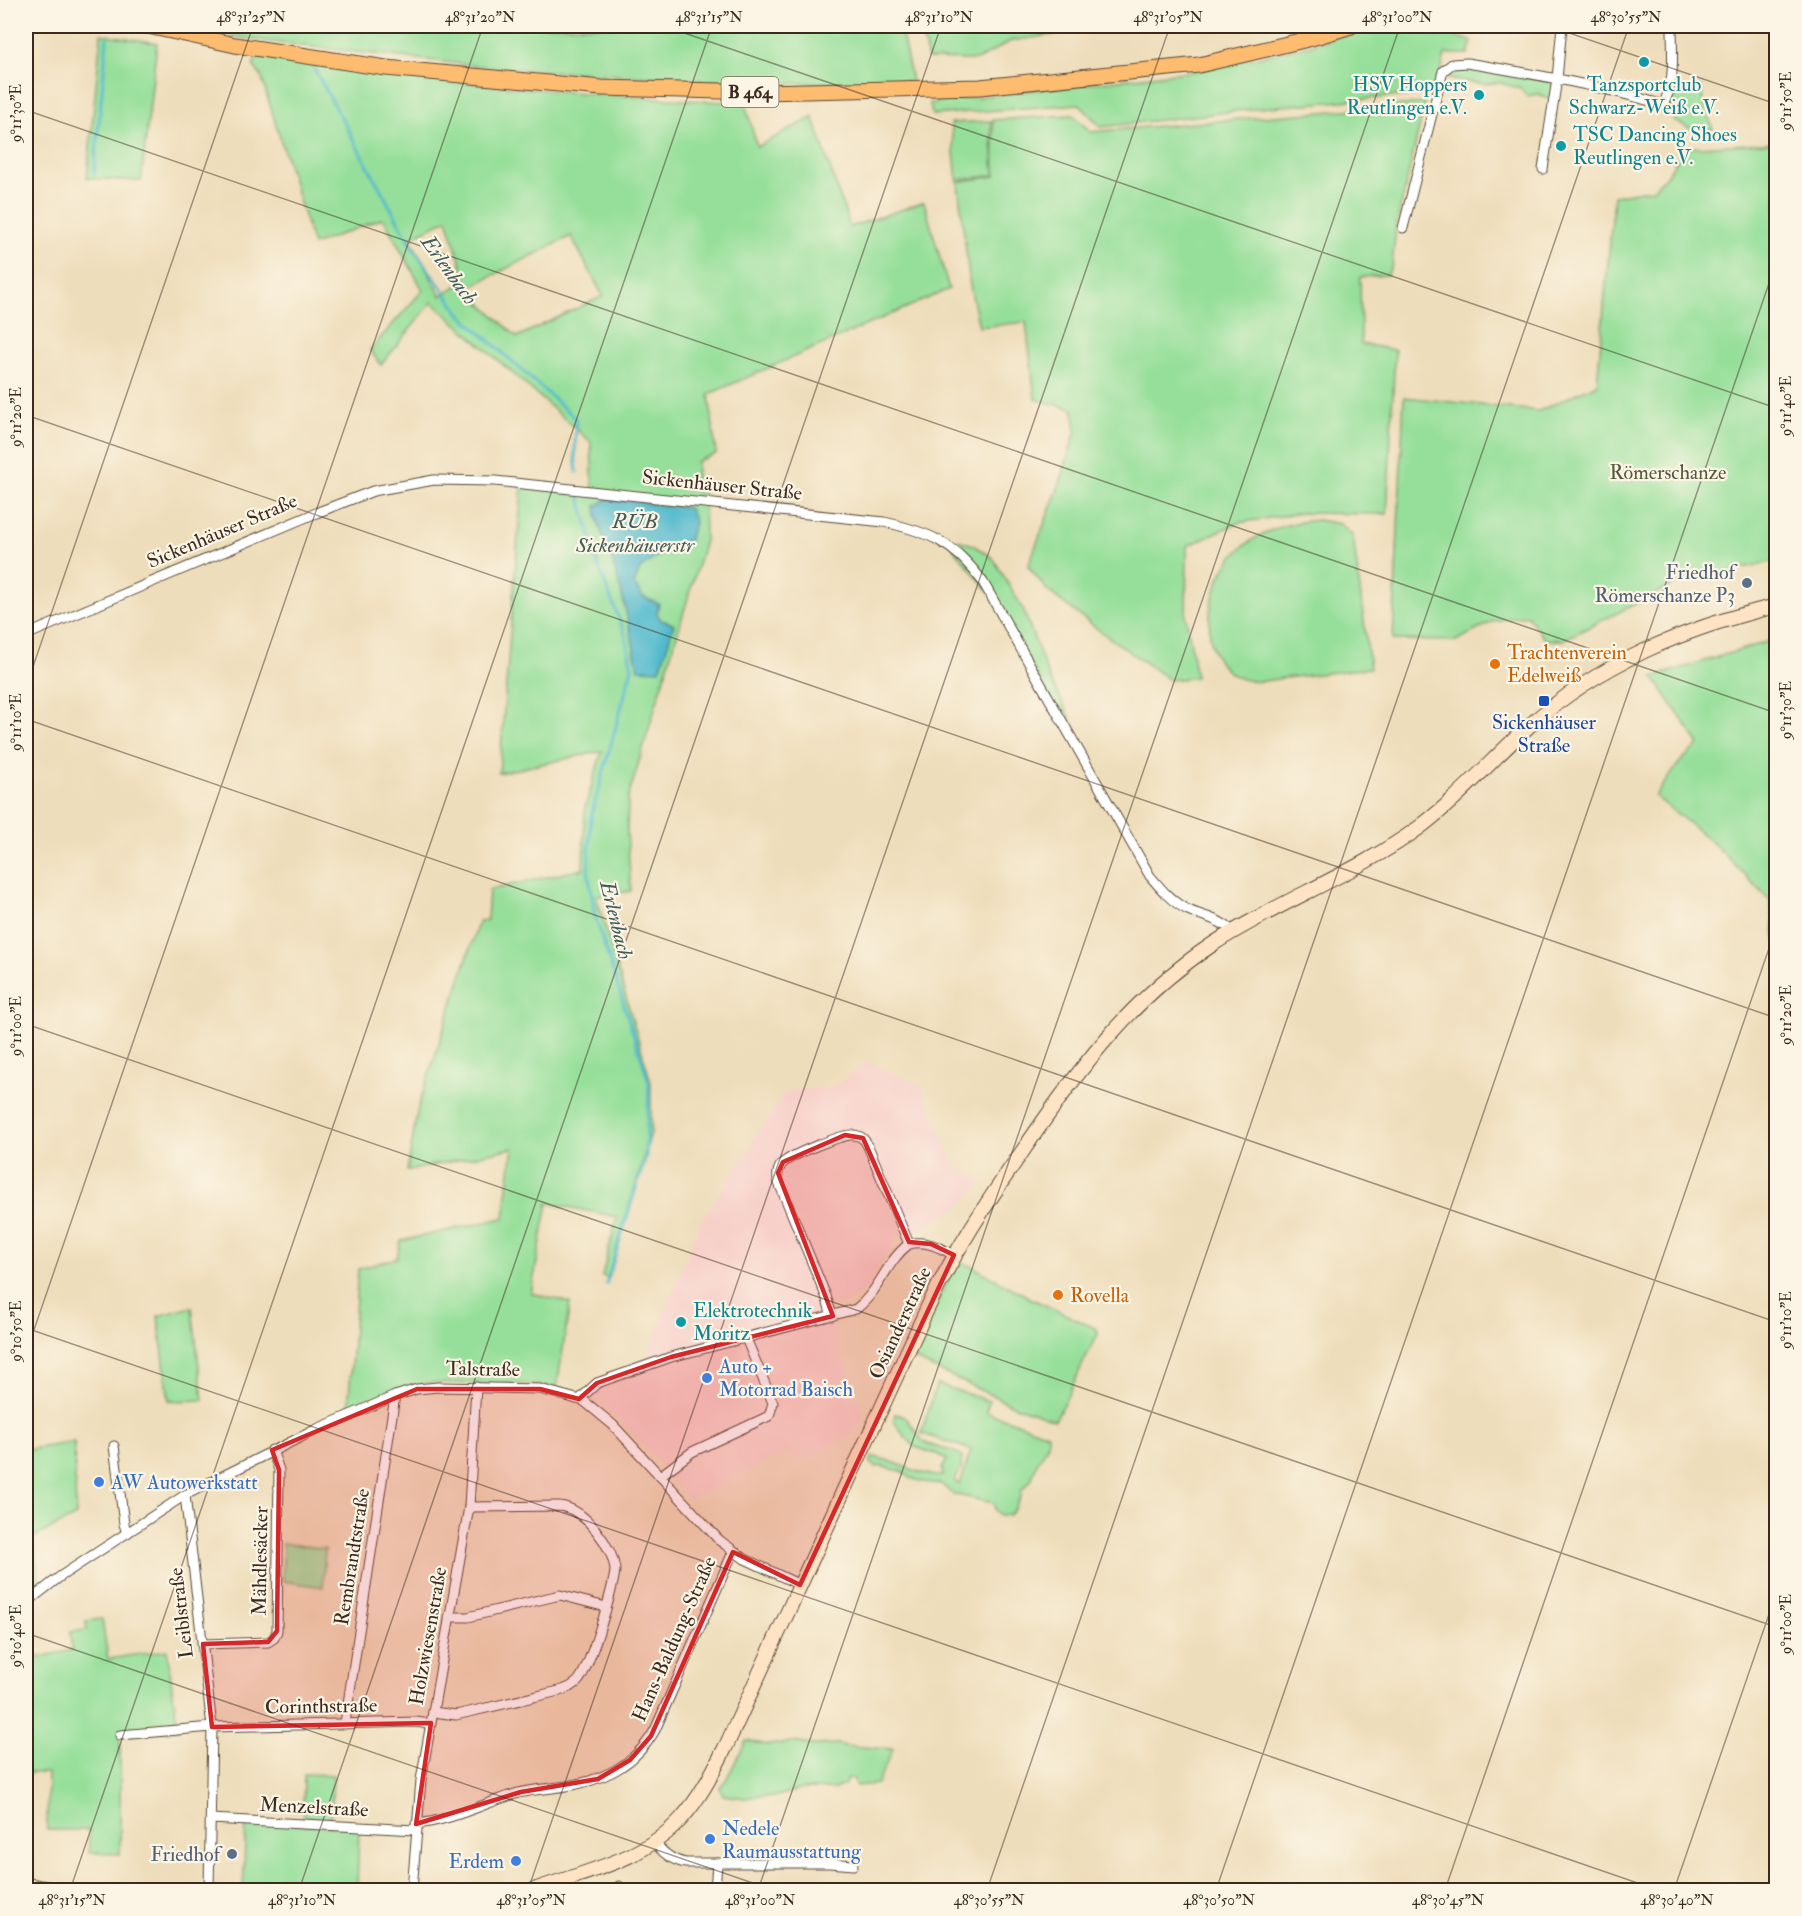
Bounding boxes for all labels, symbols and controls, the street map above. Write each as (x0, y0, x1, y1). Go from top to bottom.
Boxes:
text: 48°31'25"N (216, 8, 286, 27)
text: 48°31'20"N (445, 8, 516, 27)
text: 48°31'15"N (675, 8, 743, 27)
text: 48°31'10"N (905, 8, 974, 27)
text: 48°31'05"N (1133, 8, 1203, 27)
text: 48°31'00"N (1362, 8, 1433, 27)
text: 48°30'55"N (1591, 8, 1662, 27)
marker: Tanzsportclub Schwarz-Weiß e.V. (1637, 55, 1651, 69)
text: 9°11'50"E (1777, 71, 1796, 132)
place label: HSV Hoppers Reutlingen e.V. (1347, 72, 1467, 120)
place label: Tanzsportclub Schwarz-Weiß e.V. (1569, 72, 1719, 120)
road number: B 464 (722, 77, 778, 107)
text: 9°11'30"E (7, 84, 26, 143)
marker: HSV Hoppers Reutlingen e.V. (1472, 88, 1486, 102)
place label: TSC Dancing Shoes Reutlingen e.V. (1573, 122, 1737, 170)
marker: TSC Dancing Shoes Reutlingen e.V. (1554, 139, 1568, 153)
water label: Erlenbach (413, 228, 483, 310)
text: 9°11'40"E (1777, 375, 1796, 437)
text: 9°11'20"E (7, 387, 26, 448)
park label: Römerschanze (1610, 460, 1726, 485)
street label: Sickenhäuser Straße (641, 464, 803, 506)
street label: Sickenhäuser Straße (143, 488, 301, 574)
water label: RÜB Sickenhäuserstr (575, 508, 695, 559)
place label: Friedhof Römerschanze P3 (1594, 560, 1739, 608)
marker: Friedhof Römerschanze P3 (1740, 576, 1754, 590)
place label: Trachtenverein Edelweiß (1507, 640, 1627, 688)
marker: Trachtenverein Edelweiß (1488, 657, 1502, 671)
text: 9°11'30"E (1777, 681, 1796, 740)
text: 9°11'10"E (7, 693, 26, 752)
marker: Sickenhäuser Straße (1537, 694, 1551, 708)
place label: Sickenhäuser Straße (1492, 710, 1597, 758)
water label: Erlenbach (593, 876, 639, 962)
text: 9°11'20"E (1777, 985, 1796, 1046)
text: 9°11'00"E (7, 996, 26, 1057)
street label: Osianderstraße (863, 1263, 937, 1383)
place label: Rovella (1070, 1283, 1130, 1308)
marker: Rovella (1051, 1288, 1065, 1302)
text: 9°11'10"E (1777, 1291, 1796, 1350)
place label: Elektrotechnik Moritz (693, 1298, 813, 1346)
text: 9°10'50"E (7, 1300, 26, 1363)
marker: Elektrotechnik Moritz (674, 1315, 688, 1329)
place label: Auto + Motorrad Baisch (718, 1354, 853, 1402)
street label: Talstraße (446, 1356, 520, 1382)
marker: Auto + Motorrad Baisch (700, 1371, 714, 1385)
place label: AW Autowerkstatt (110, 1470, 258, 1495)
marker: AW Autowerkstatt (92, 1475, 106, 1489)
street label: Rembrandtstraße (329, 1487, 375, 1627)
street label: Mähdlesäcker (247, 1506, 273, 1616)
street label: Hans-Baldung-Straße (626, 1553, 722, 1725)
street label: Holzwiesenstraße (404, 1565, 452, 1707)
street label: Leiblstraße (163, 1566, 199, 1660)
text: 9°11'00"E (1777, 1594, 1796, 1655)
text: 9°10'40"E (7, 1604, 26, 1668)
street label: Corinthstraße (265, 1693, 377, 1719)
street label: Menzelstraße (259, 1792, 369, 1822)
place label: Nedele Raumausstattung (722, 1816, 862, 1864)
marker: Nedele Raumausstattung (703, 1832, 717, 1846)
place label: Friedhof (150, 1842, 224, 1867)
marker: Friedhof (225, 1847, 239, 1861)
place label: Erdem (449, 1849, 504, 1874)
marker: Erdem (509, 1854, 523, 1868)
text: 48°31'15"N (38, 1891, 106, 1910)
text: 48°31'10"N (268, 1891, 337, 1910)
text: 48°31'05"N (496, 1891, 566, 1910)
text: 48°31'00"N (725, 1891, 796, 1910)
text: 48°30'55"N (954, 1891, 1025, 1910)
text: 48°30'50"N (1183, 1891, 1255, 1910)
text: 48°30'45"N (1412, 1891, 1485, 1910)
text: 48°30'40"N (1640, 1891, 1714, 1910)

